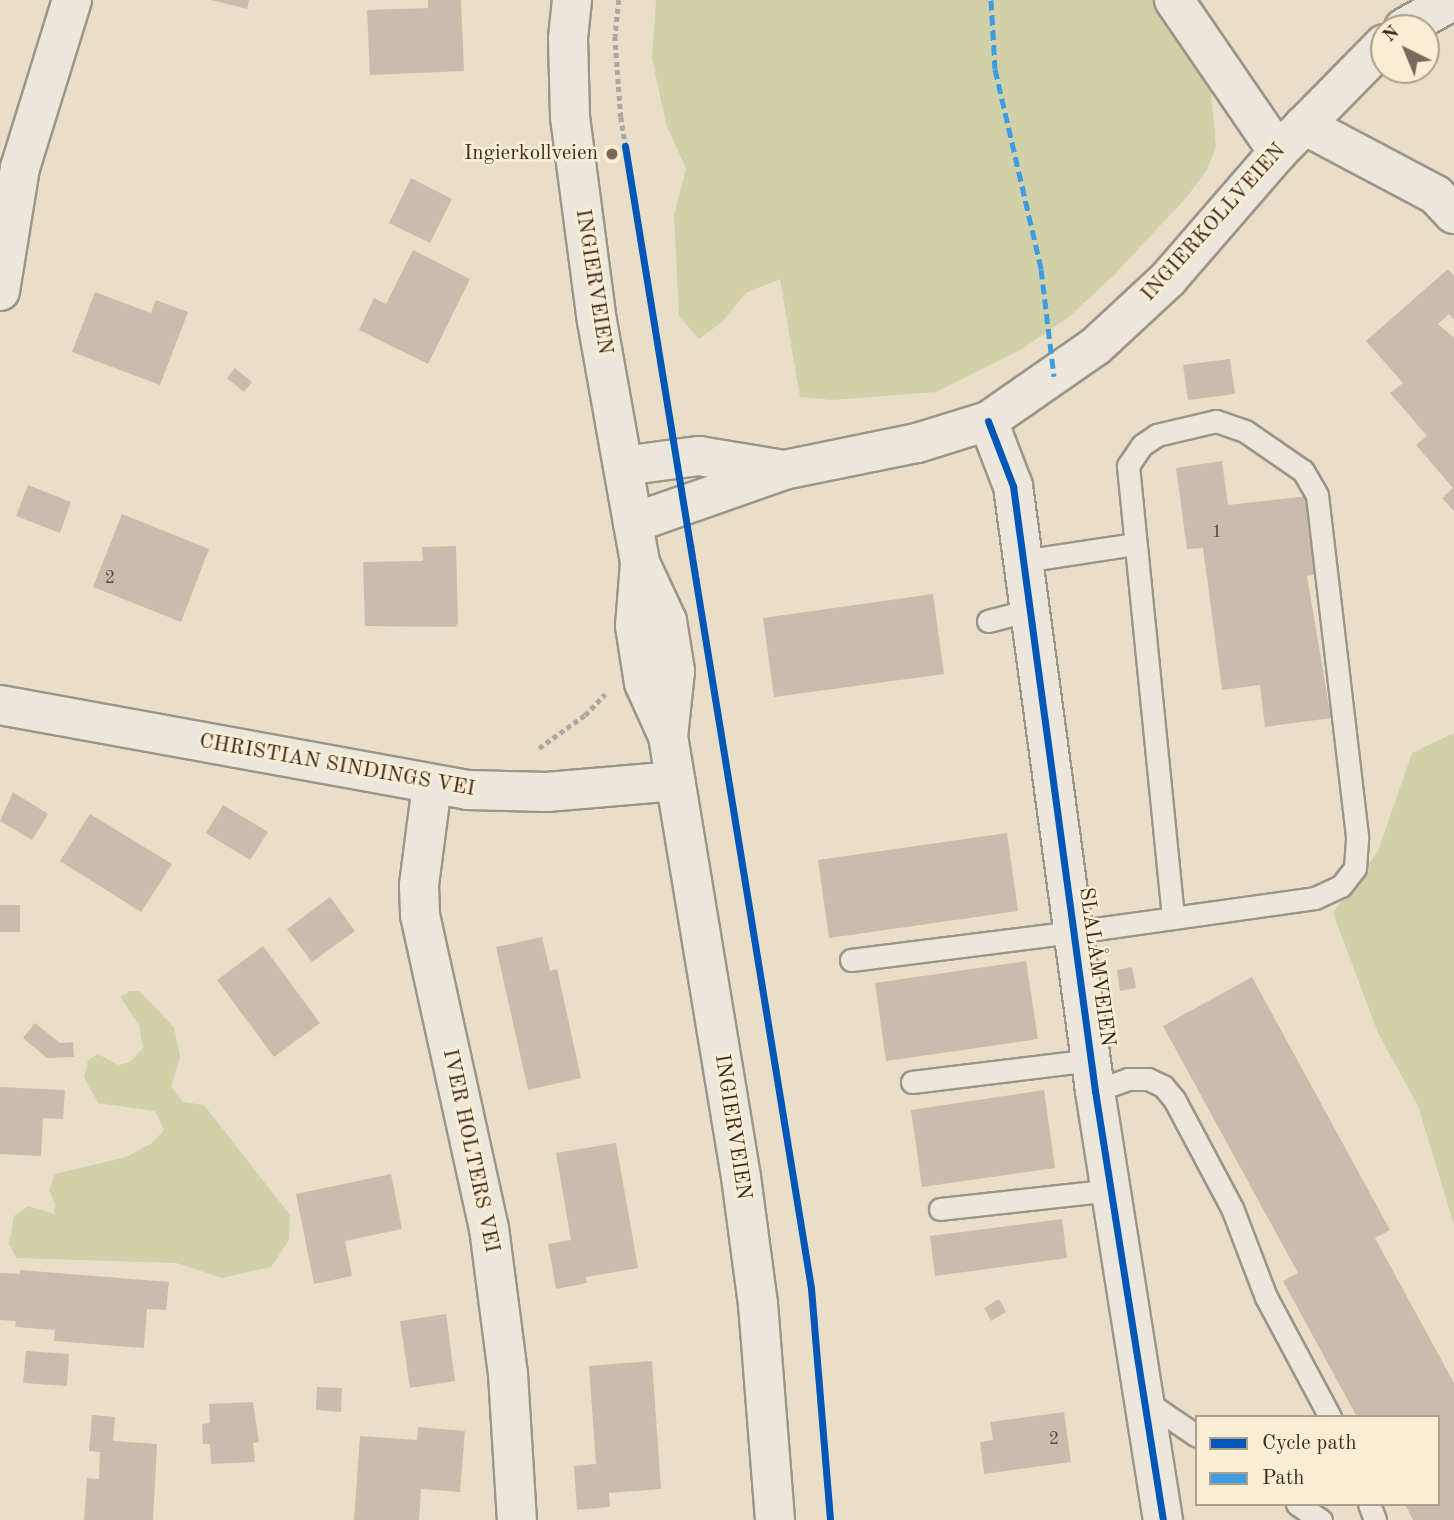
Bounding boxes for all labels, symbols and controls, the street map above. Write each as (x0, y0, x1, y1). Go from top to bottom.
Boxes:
north arrow (1370, 14, 1440, 84)
text: N (1380, 23, 1403, 47)
street label: INGIERKOLLVEIEN (1136, 139, 1292, 307)
place label: Ingierkollveien (464, 141, 598, 167)
marker: Ingierkollveien (604, 146, 620, 162)
street label: INGIERVEIEN (569, 207, 617, 357)
house number: 1 (1212, 521, 1222, 543)
house number: 2 (105, 567, 115, 589)
street label: CHRISTIAN SINDINGS VEI (197, 729, 477, 803)
street label: SLALÅMVEIEN (1072, 886, 1120, 1048)
street label: IVER HOLTERS VEI (436, 1047, 504, 1255)
street label: INGIERVEIEN (708, 1052, 756, 1202)
legend (1195, 1415, 1440, 1506)
house number: 2 (1049, 1428, 1059, 1450)
text: Cycle path (1262, 1433, 1357, 1454)
text: Path (1262, 1468, 1305, 1489)

